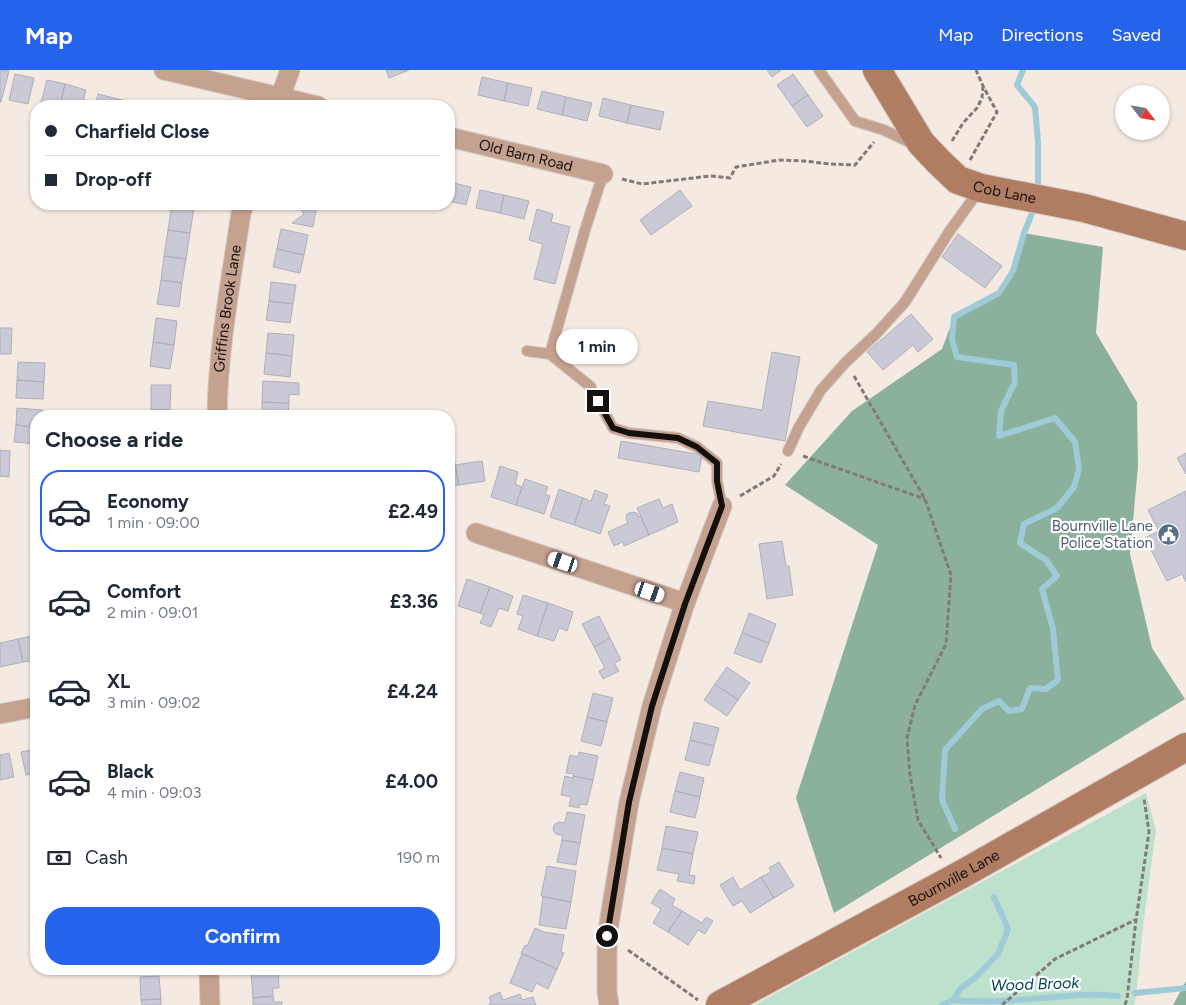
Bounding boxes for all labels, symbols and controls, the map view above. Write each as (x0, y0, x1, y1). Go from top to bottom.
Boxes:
text: Map (25, 21, 73, 50)
text: Map (938, 24, 973, 46)
text: Directions (1001, 24, 1083, 46)
text: Saved (1111, 24, 1161, 46)
north arrow (1115, 85, 1170, 140)
map controls (1115, 85, 1170, 140)
text: Charfield Close (75, 120, 209, 143)
street label: Old Barn Road (477, 135, 575, 175)
text: Drop-off (75, 168, 152, 191)
street label: Cob Lane (971, 177, 1038, 208)
street label: Griffins Brook Lane (210, 244, 245, 373)
callout: 1 min (557, 328, 639, 364)
text: 1 min (578, 337, 616, 356)
route end (587, 390, 609, 412)
text: Choose a ride (45, 426, 183, 453)
icon: car (47, 489, 92, 534)
text: Economy (107, 490, 189, 513)
text: £2.49 (388, 500, 438, 523)
text: 1 min · 09:00 (107, 513, 200, 532)
place label: Bournville Lane Police Station (1052, 517, 1153, 552)
public building icon: Bournville Lane Police Station (1157, 523, 1181, 547)
car (546, 550, 579, 574)
icon: car (47, 579, 92, 624)
text: Comfort (107, 580, 182, 603)
car (633, 580, 666, 604)
text: £3.36 (390, 590, 438, 613)
text: 2 min · 09:01 (107, 603, 198, 622)
icon: car (47, 669, 92, 714)
text: XL (107, 670, 130, 693)
text: £4.24 (387, 680, 438, 703)
text: 3 min · 09:02 (107, 693, 200, 712)
icon: car (47, 759, 92, 804)
text: Black (107, 760, 154, 783)
text: £4.00 (385, 770, 438, 793)
text: 4 min · 09:03 (107, 783, 201, 802)
icon: cash (45, 844, 73, 872)
text: Cash (85, 846, 128, 869)
street label: Bournville Lane (905, 846, 1003, 910)
text: 190 m (397, 848, 440, 867)
button: Confirm (45, 907, 440, 965)
route start (596, 925, 618, 947)
water label: Wood Brook (991, 973, 1081, 995)

